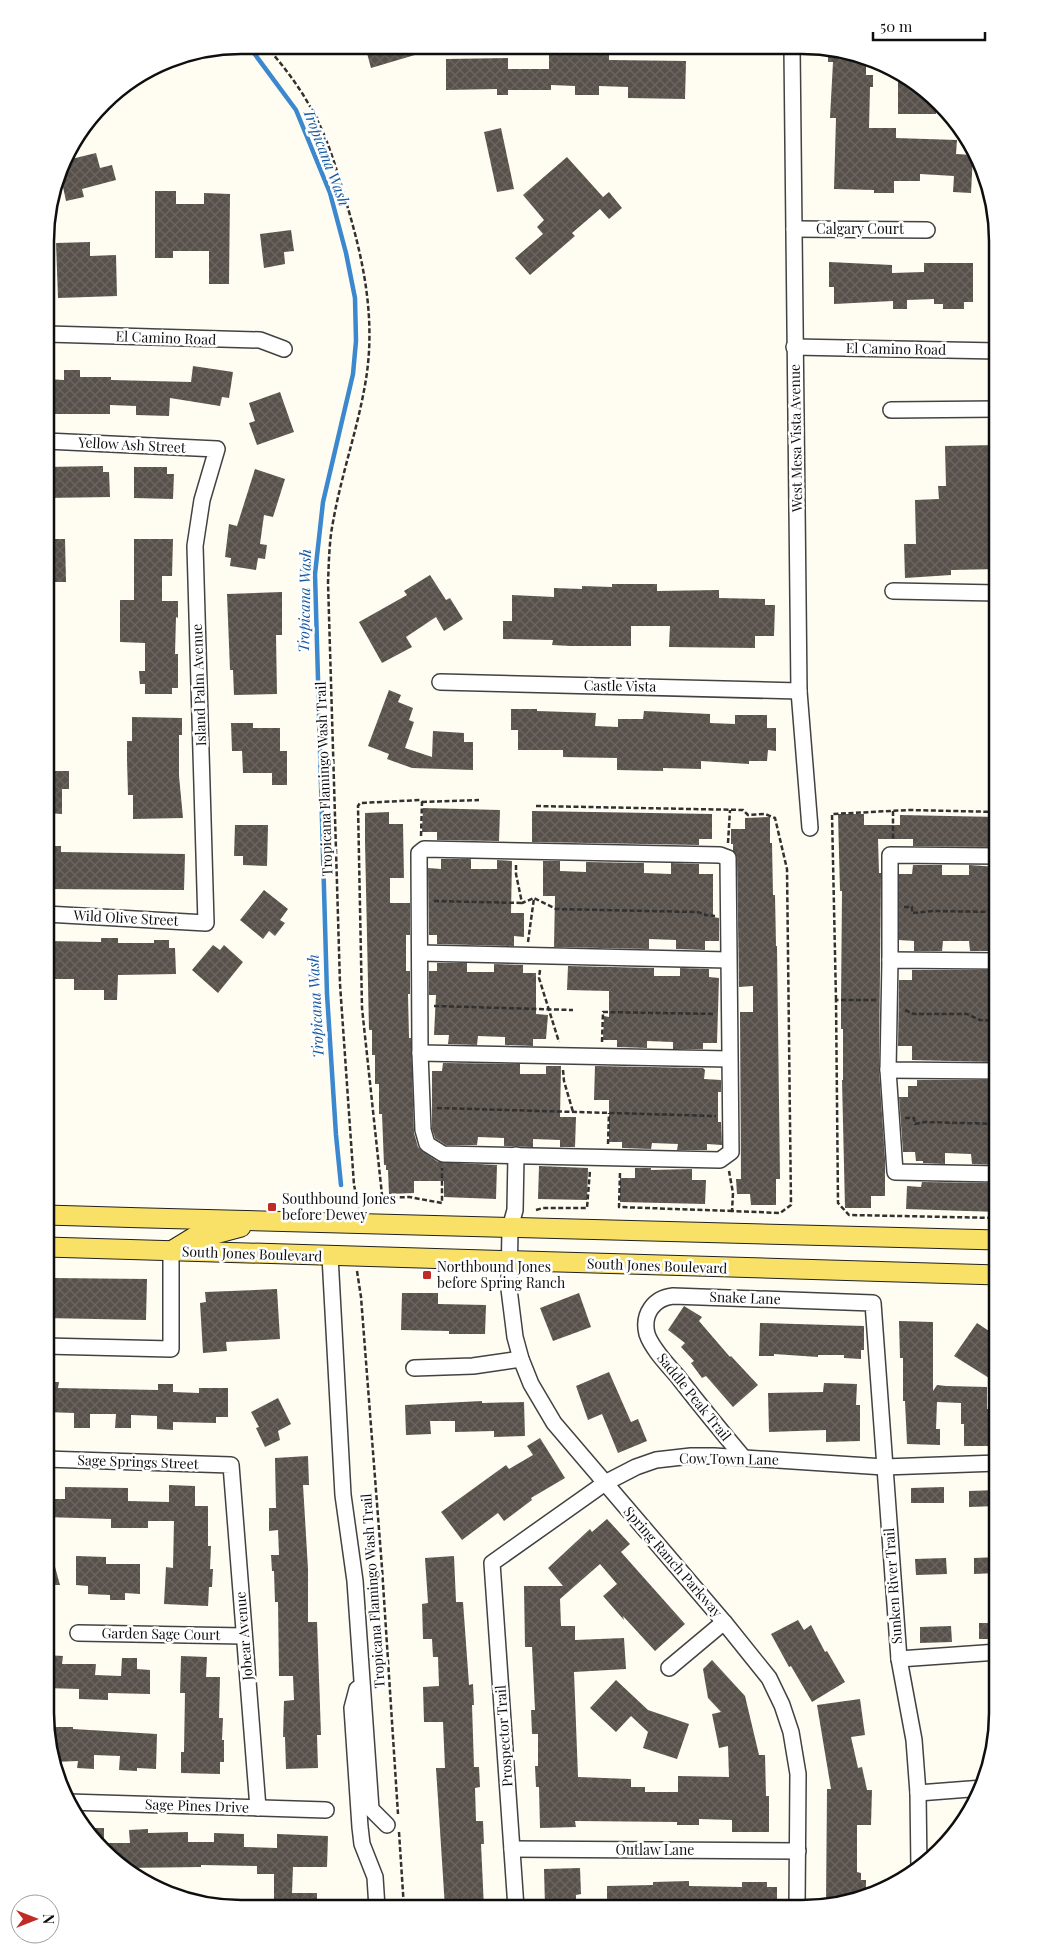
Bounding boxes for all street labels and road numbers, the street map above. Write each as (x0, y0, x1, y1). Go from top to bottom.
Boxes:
street label: Calgary Court (816, 219, 905, 238)
street label: El Camino Road (115, 326, 217, 349)
street label: El Camino Road (846, 338, 946, 359)
street label: West Mesa Vista Avenue (785, 364, 806, 513)
street label: Yellow Ash Street (77, 432, 187, 457)
street label: Island Palm Avenue (187, 623, 210, 747)
street label: Castle Vista (584, 675, 656, 696)
street label: Tropicana Flamingo Wash Trail (311, 681, 336, 877)
street label: Wild Olive Street (72, 905, 180, 930)
street label: South Jones Boulevard (182, 1242, 323, 1265)
street label: South Jones Boulevard (587, 1254, 728, 1277)
street label: Snake Lane (709, 1287, 781, 1308)
street label: Saddle Peak Trail (653, 1349, 736, 1445)
street label: Cow Town Lane (679, 1448, 779, 1469)
street label: Sage Springs Street (77, 1450, 200, 1473)
street label: Tropicana Flamingo Wash Trail (356, 1493, 389, 1689)
street label: Spring Ranch Parkway (620, 1502, 727, 1621)
street label: Sunken River Trail (879, 1527, 906, 1645)
street label: Jobear Avenue (230, 1591, 257, 1682)
street label: Garden Sage Court (101, 1623, 222, 1644)
street label: Prospector Trail (490, 1685, 517, 1787)
street label: Sage Pines Drive (145, 1794, 249, 1817)
street label: Outlaw Lane (616, 1840, 694, 1859)

